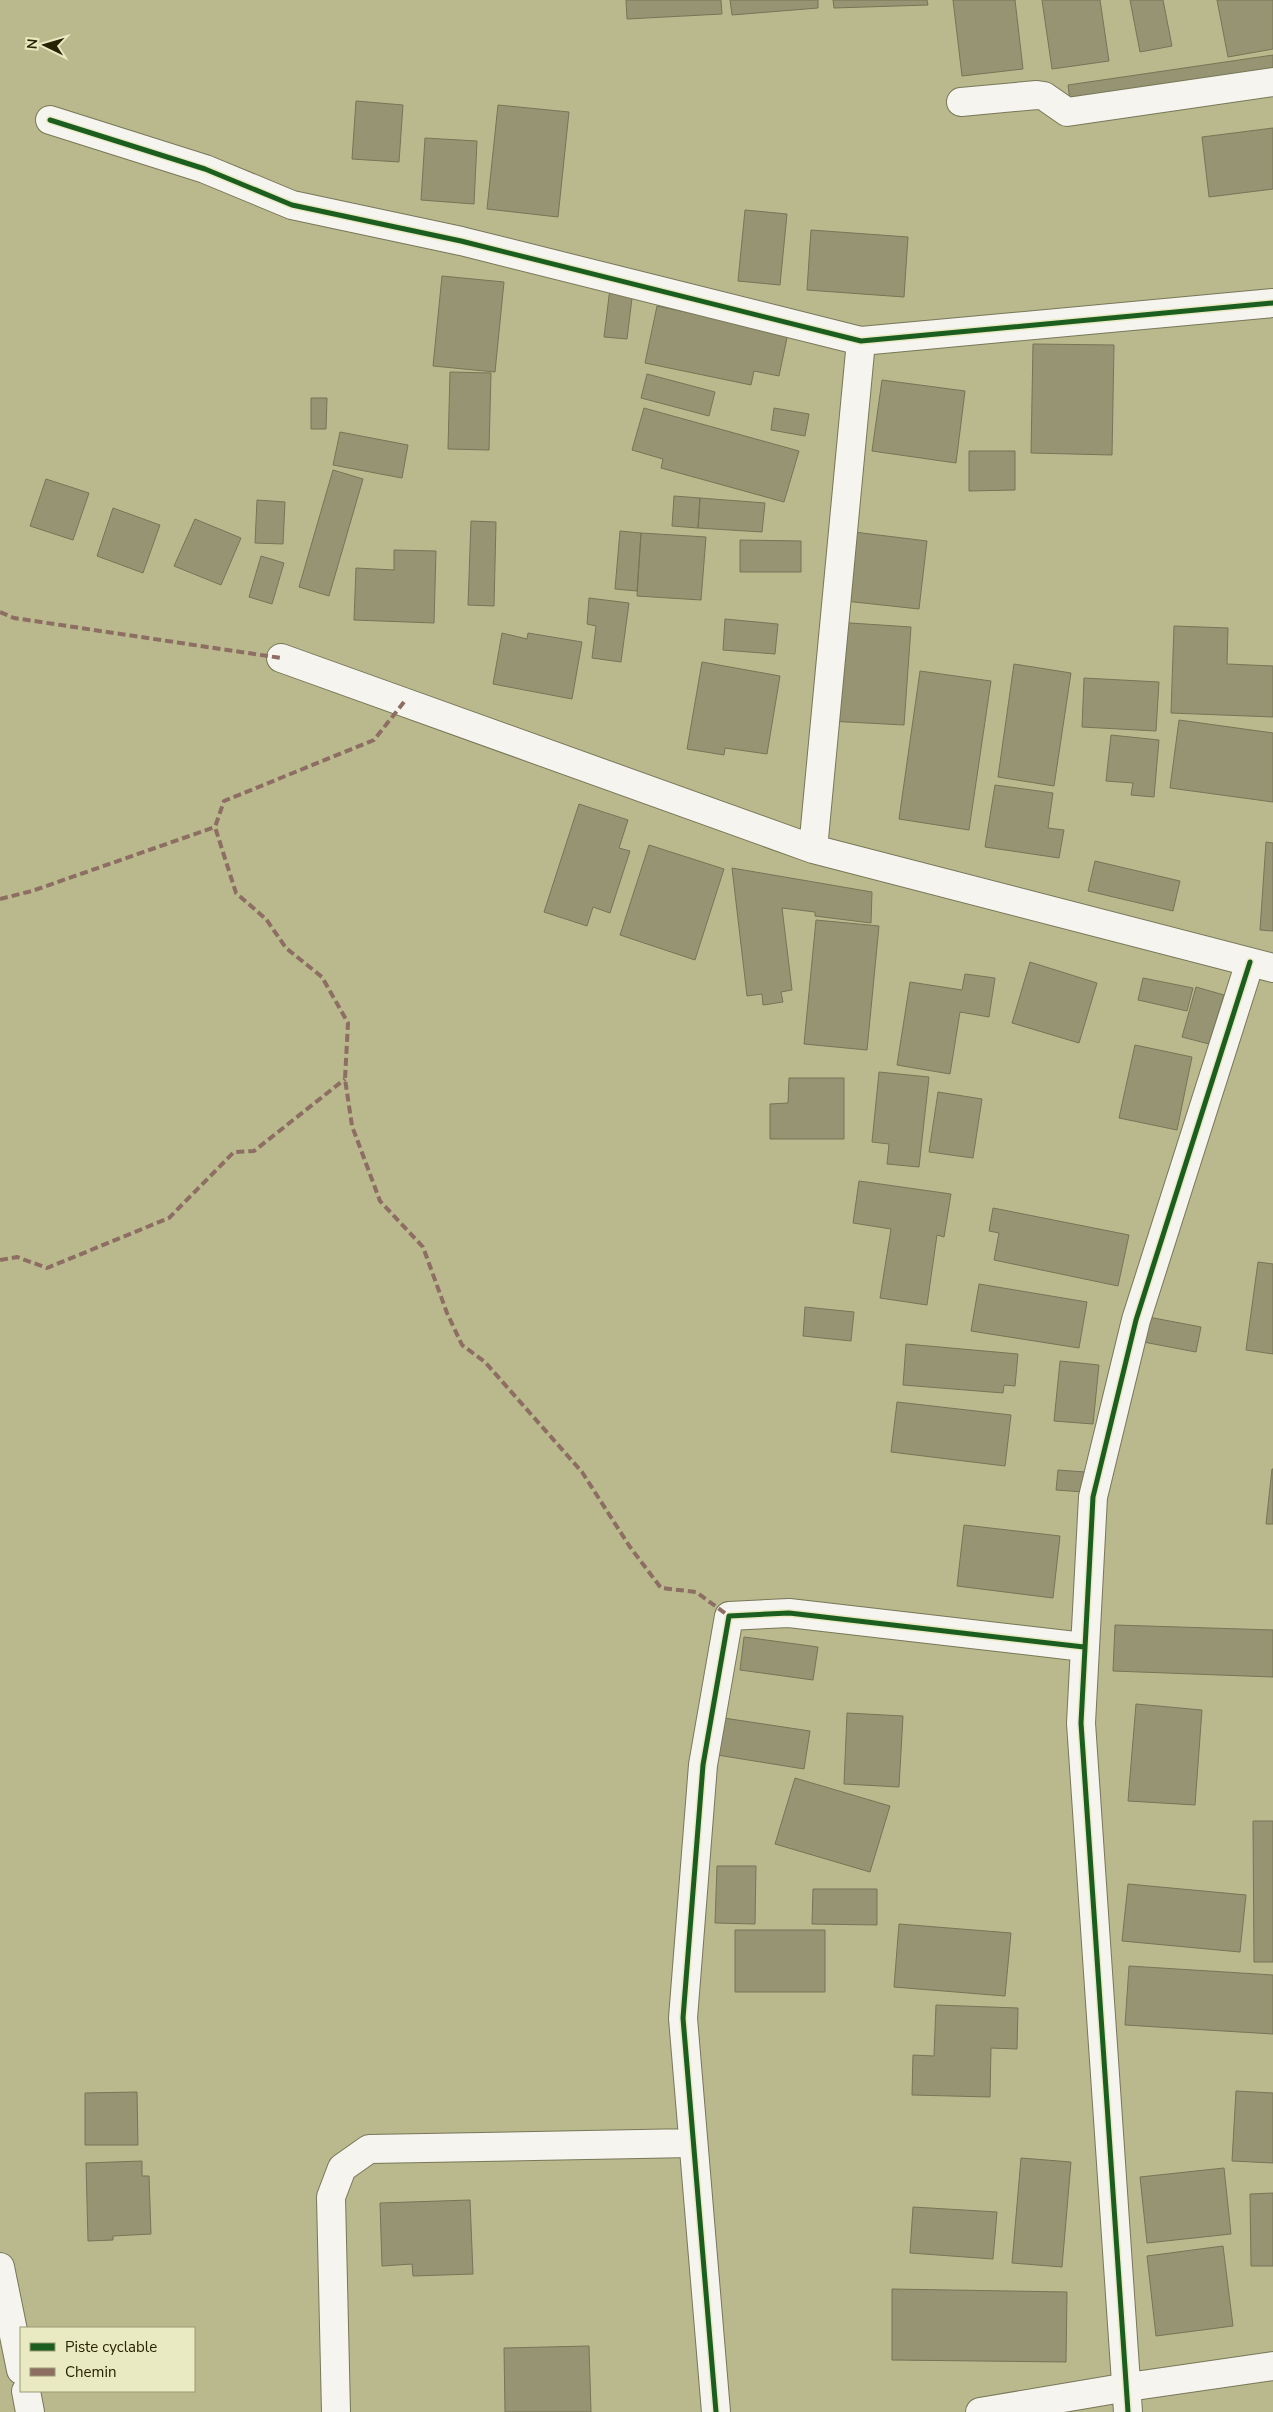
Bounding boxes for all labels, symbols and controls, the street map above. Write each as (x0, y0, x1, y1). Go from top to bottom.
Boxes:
north arrow (20, 20, 70, 70)
text: N (23, 38, 42, 50)
legend (20, 2327, 195, 2392)
text: Piste cyclable (65, 2337, 157, 2357)
text: Chemin (65, 2362, 116, 2382)

